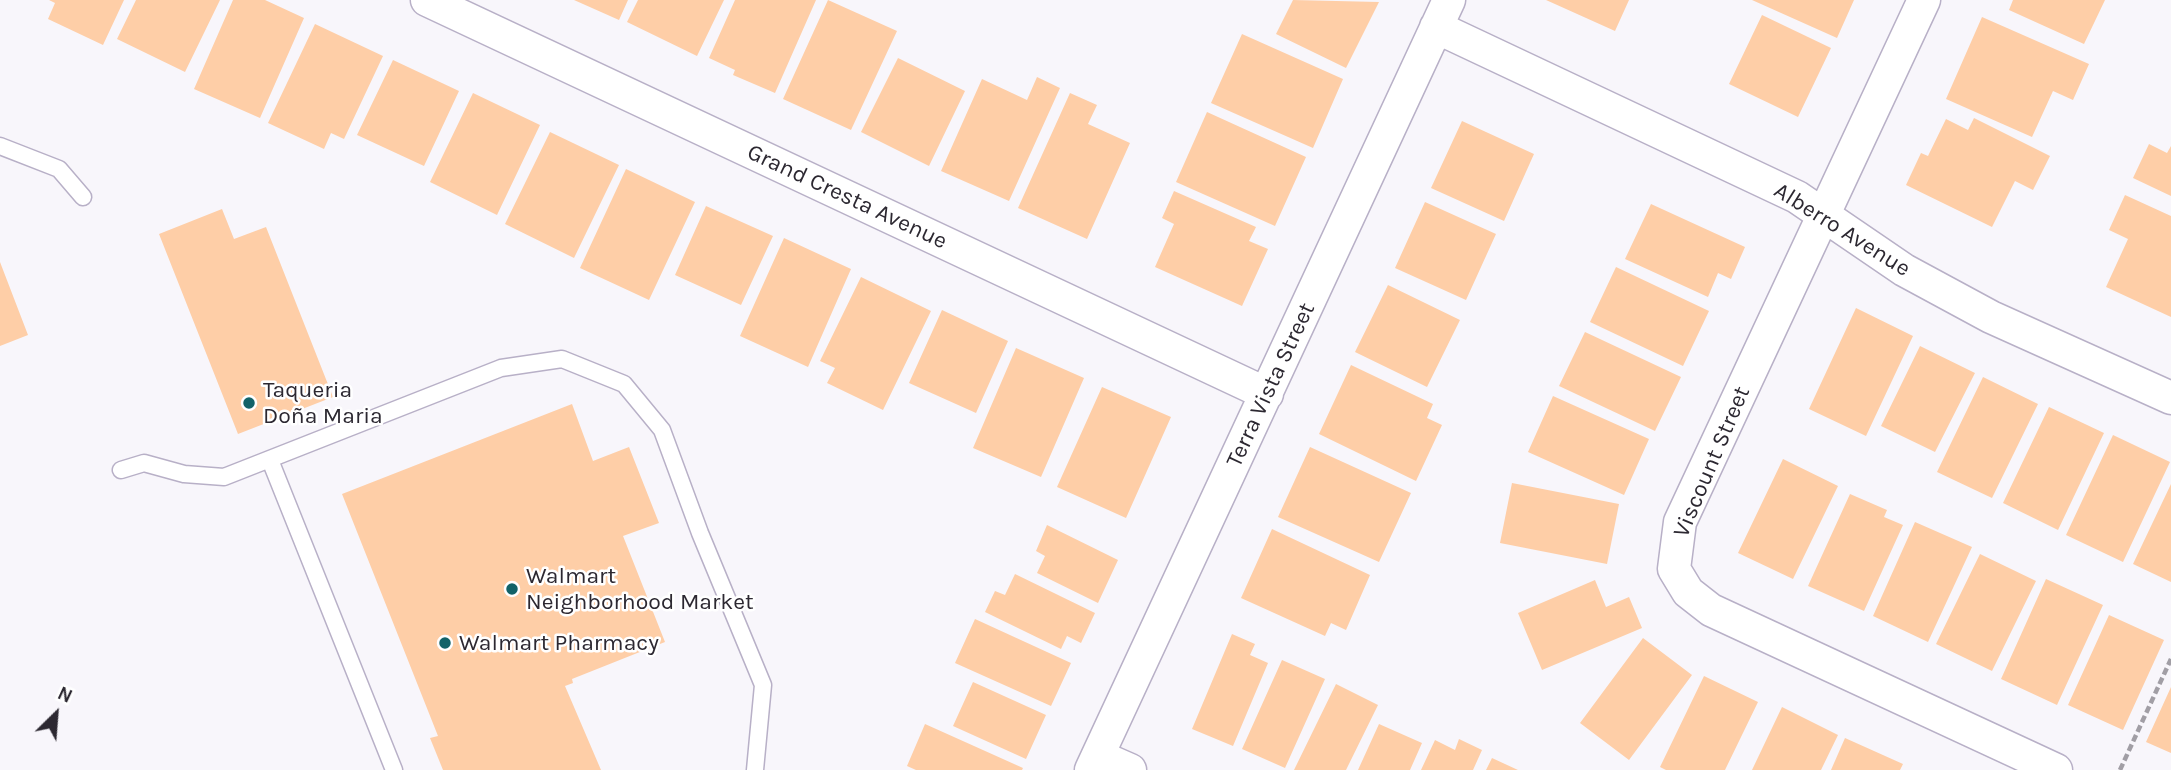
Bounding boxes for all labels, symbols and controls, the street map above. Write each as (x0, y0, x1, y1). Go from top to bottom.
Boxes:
street label: Grand Cresta Avenue (743, 139, 951, 255)
street label: Alberro Avenue (1769, 177, 1915, 283)
street label: Terra Vista Street (1221, 298, 1321, 472)
place label: Taqueria Doña Maria (263, 376, 383, 430)
street label: Viscount Street (1668, 382, 1756, 542)
marker: Taqueria Doña Maria (241, 395, 257, 411)
place label: Walmart Neighborhood Market (526, 562, 754, 616)
marker: Walmart Neighborhood Market (504, 581, 520, 597)
place label: Walmart Pharmacy (459, 629, 659, 657)
marker: Walmart Pharmacy (437, 635, 453, 651)
north arrow (21, 679, 91, 749)
text: N (54, 682, 76, 708)

